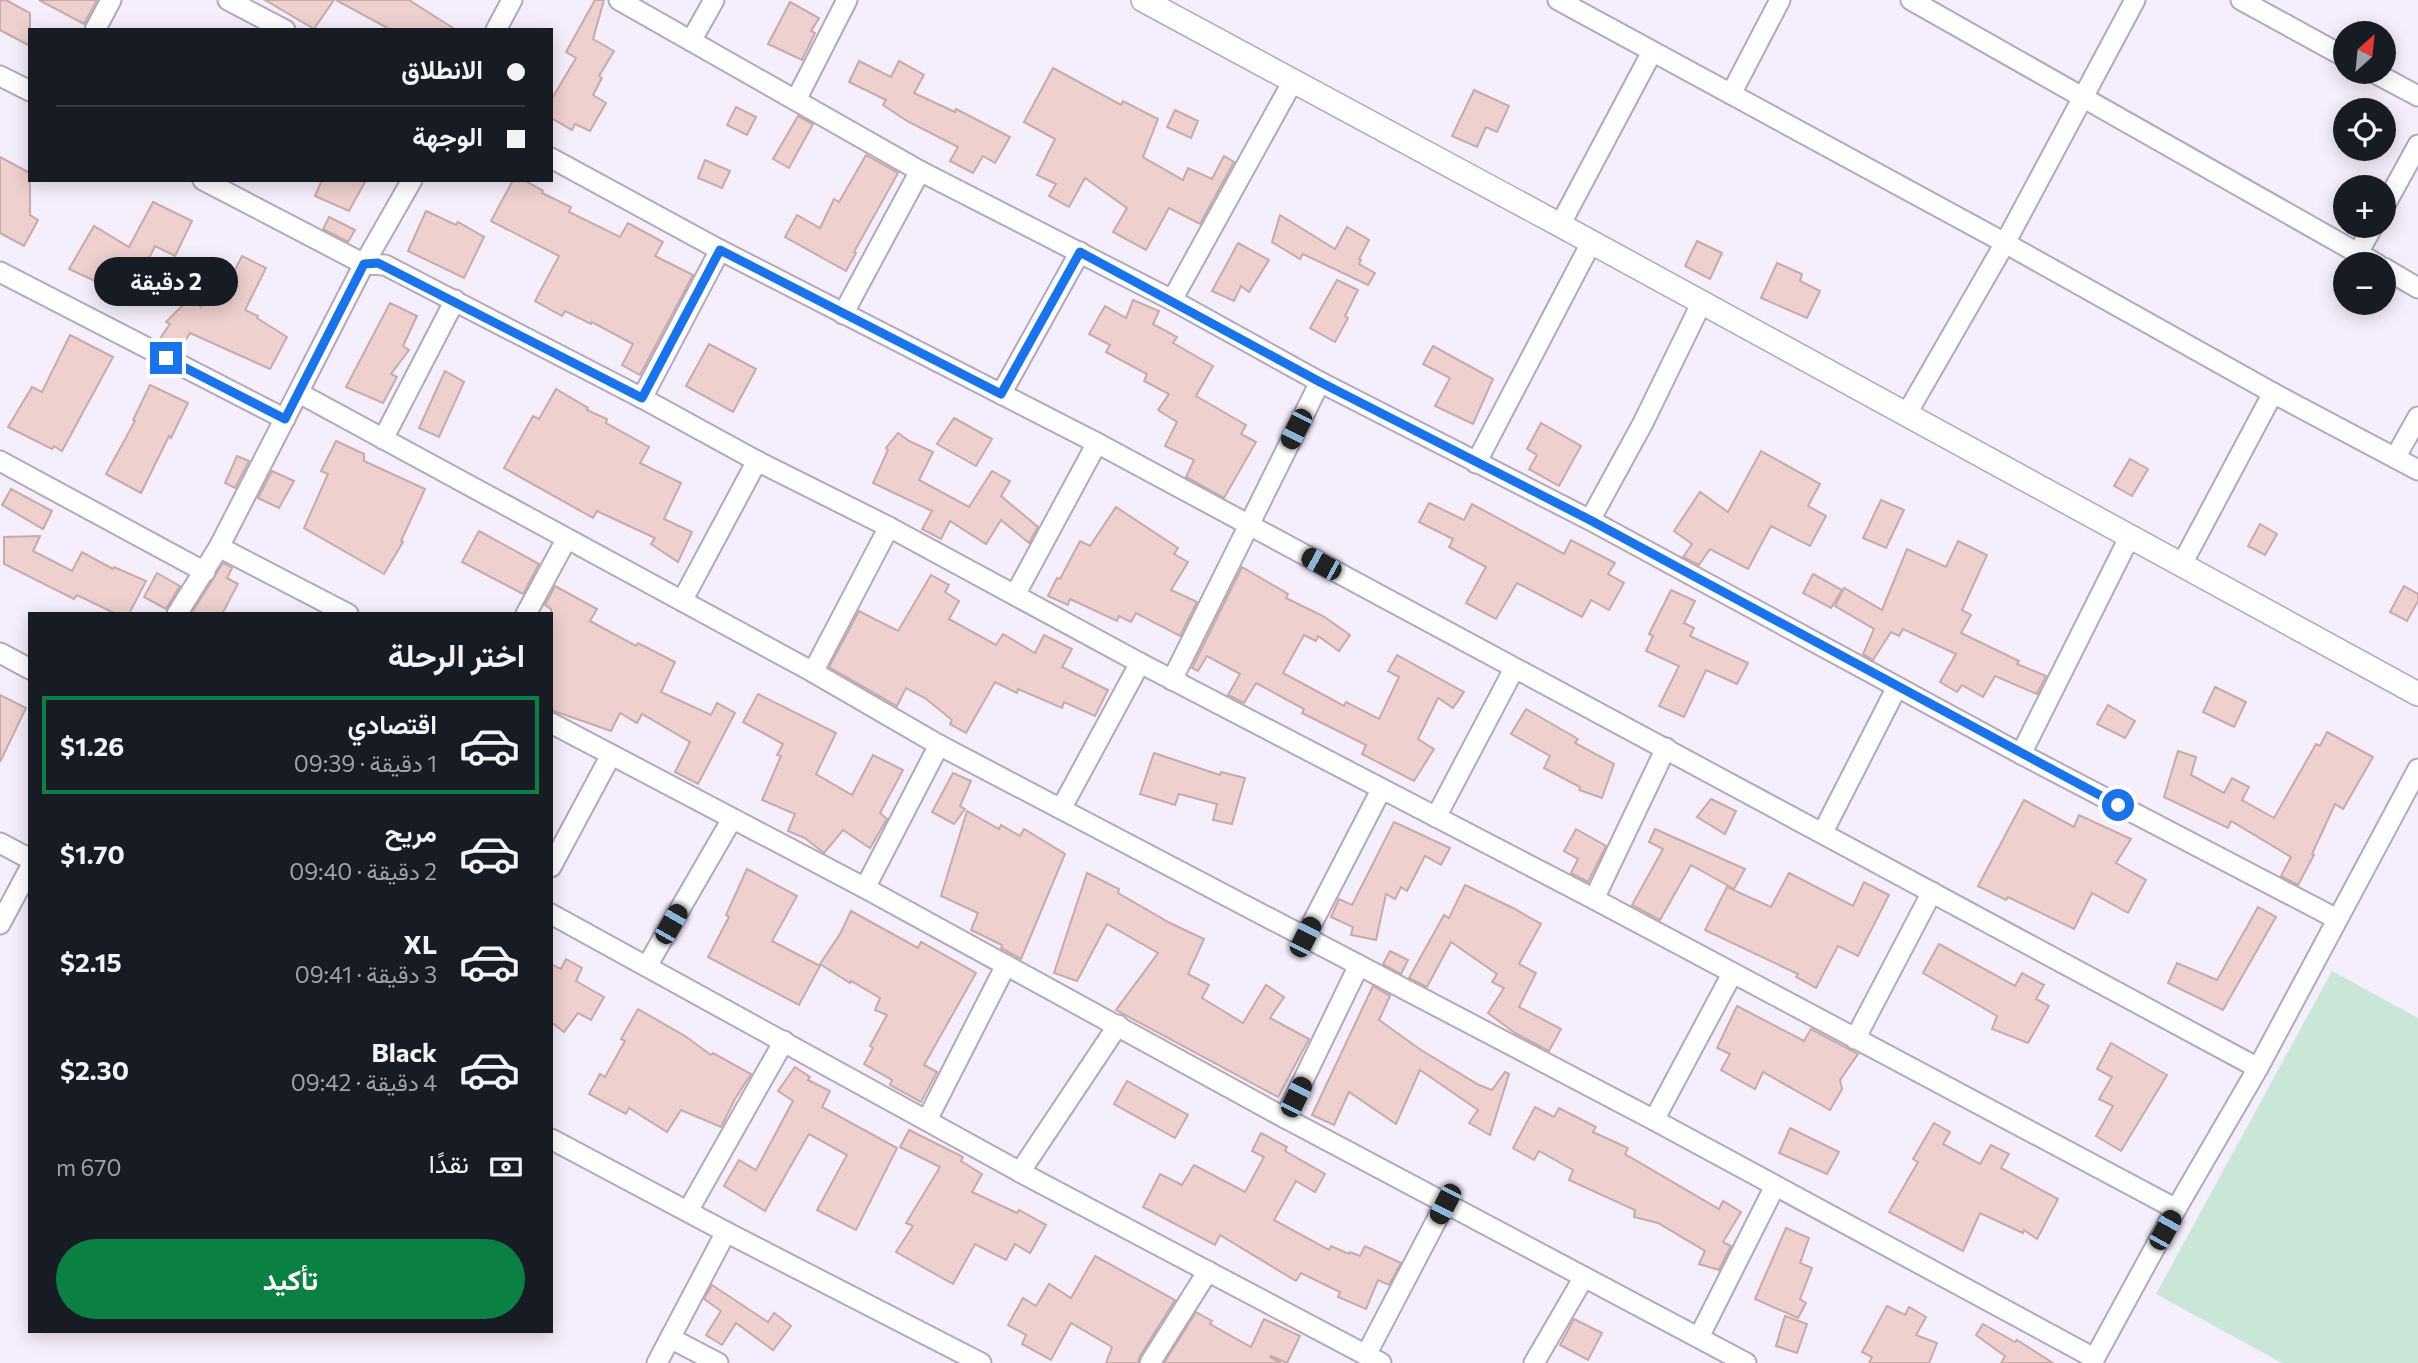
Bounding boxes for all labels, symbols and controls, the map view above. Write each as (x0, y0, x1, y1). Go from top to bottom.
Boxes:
north arrow (2333, 21, 2396, 84)
map controls (2333, 21, 2396, 315)
text: الانطلاق (401, 53, 483, 84)
button: locate (2333, 98, 2396, 161)
text: الوجهة (412, 120, 483, 151)
button: + (2333, 175, 2396, 238)
button: − (2333, 252, 2396, 315)
callout: 2 دقيقة (94, 256, 238, 306)
text: 2 دقيقة (130, 267, 202, 295)
route end (150, 342, 182, 374)
car (1278, 406, 1315, 452)
car (1298, 545, 1345, 583)
text: اختر الرحلة (388, 634, 525, 674)
text: اقتصادي (348, 708, 437, 739)
icon: car (458, 714, 521, 777)
text: $1.26 (60, 730, 124, 761)
text: 1 دقيقة · 09:39 (294, 749, 437, 777)
route start (2102, 789, 2134, 821)
text: مريح (385, 816, 437, 847)
icon: car (458, 822, 521, 885)
text: $1.70 (60, 838, 125, 869)
text: 2 دقيقة · 09:40 (289, 857, 437, 885)
car (652, 901, 691, 947)
car (1287, 914, 1324, 960)
text: XL (403, 928, 437, 959)
icon: car (458, 930, 521, 993)
text: $2.15 (60, 946, 122, 977)
text: 3 دقيقة · 09:41 (295, 960, 437, 988)
text: Black (371, 1036, 437, 1067)
icon: car (458, 1038, 521, 1101)
text: $2.30 (60, 1054, 129, 1085)
text: 4 دقيقة · 09:42 (291, 1068, 437, 1096)
car (1278, 1074, 1315, 1120)
text: نقدًا (429, 1147, 469, 1178)
icon: cash (487, 1148, 525, 1186)
text: 670 m (56, 1153, 121, 1181)
car (1427, 1181, 1464, 1227)
car (2146, 1207, 2185, 1253)
button: تأكيد (56, 1239, 525, 1319)

